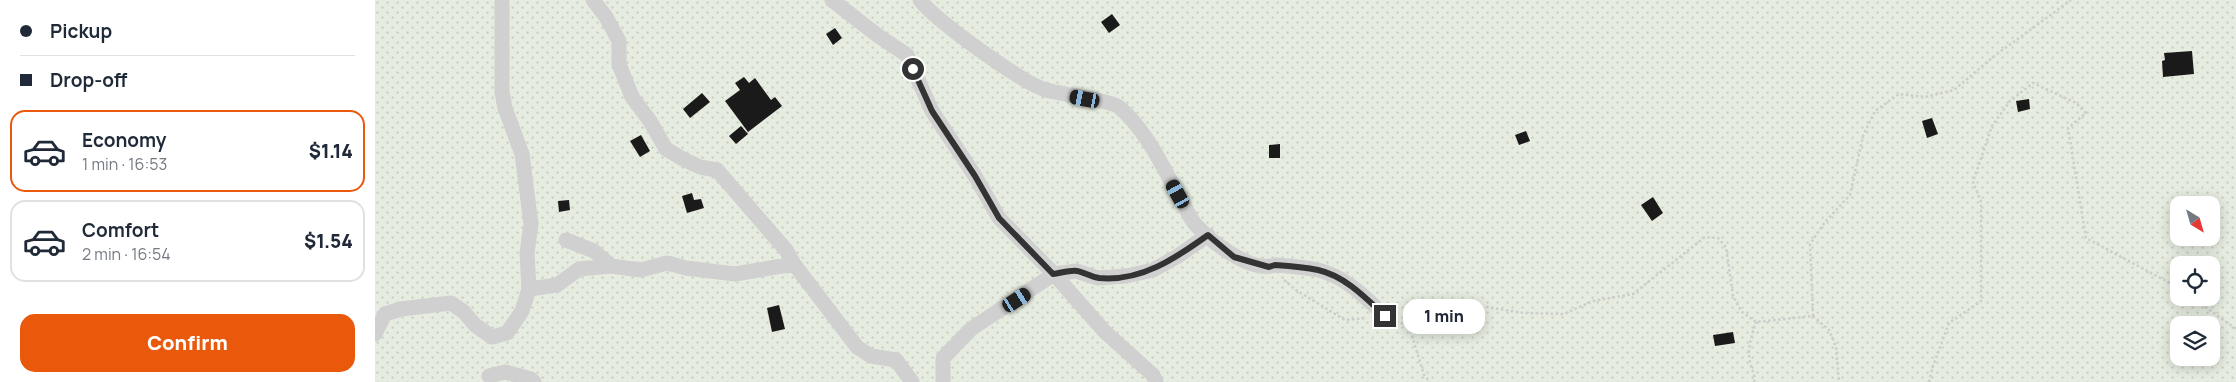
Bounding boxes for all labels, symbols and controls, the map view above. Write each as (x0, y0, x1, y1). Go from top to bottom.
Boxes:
text: Pickup (50, 18, 112, 44)
route start (902, 58, 924, 80)
text: Drop-off (50, 67, 127, 93)
car (1068, 89, 1101, 109)
text: Economy (82, 127, 166, 153)
icon: car (22, 129, 67, 174)
text: $1.14 (309, 138, 353, 164)
text: 1 min · 16:53 (82, 153, 167, 175)
car (1164, 177, 1191, 211)
north arrow (2170, 196, 2220, 246)
map controls (2170, 196, 2220, 366)
text: Comfort (82, 217, 159, 243)
icon: car (22, 219, 67, 264)
text: $1.54 (304, 228, 353, 254)
text: 2 min · 16:54 (82, 243, 171, 265)
button: locate (2170, 256, 2220, 306)
car (1000, 286, 1033, 314)
callout: 1 min (1403, 298, 1485, 334)
route end (1374, 305, 1396, 327)
text: 1 min (1424, 305, 1464, 327)
button: Confirm (20, 314, 355, 372)
button: layers (2170, 316, 2220, 366)

